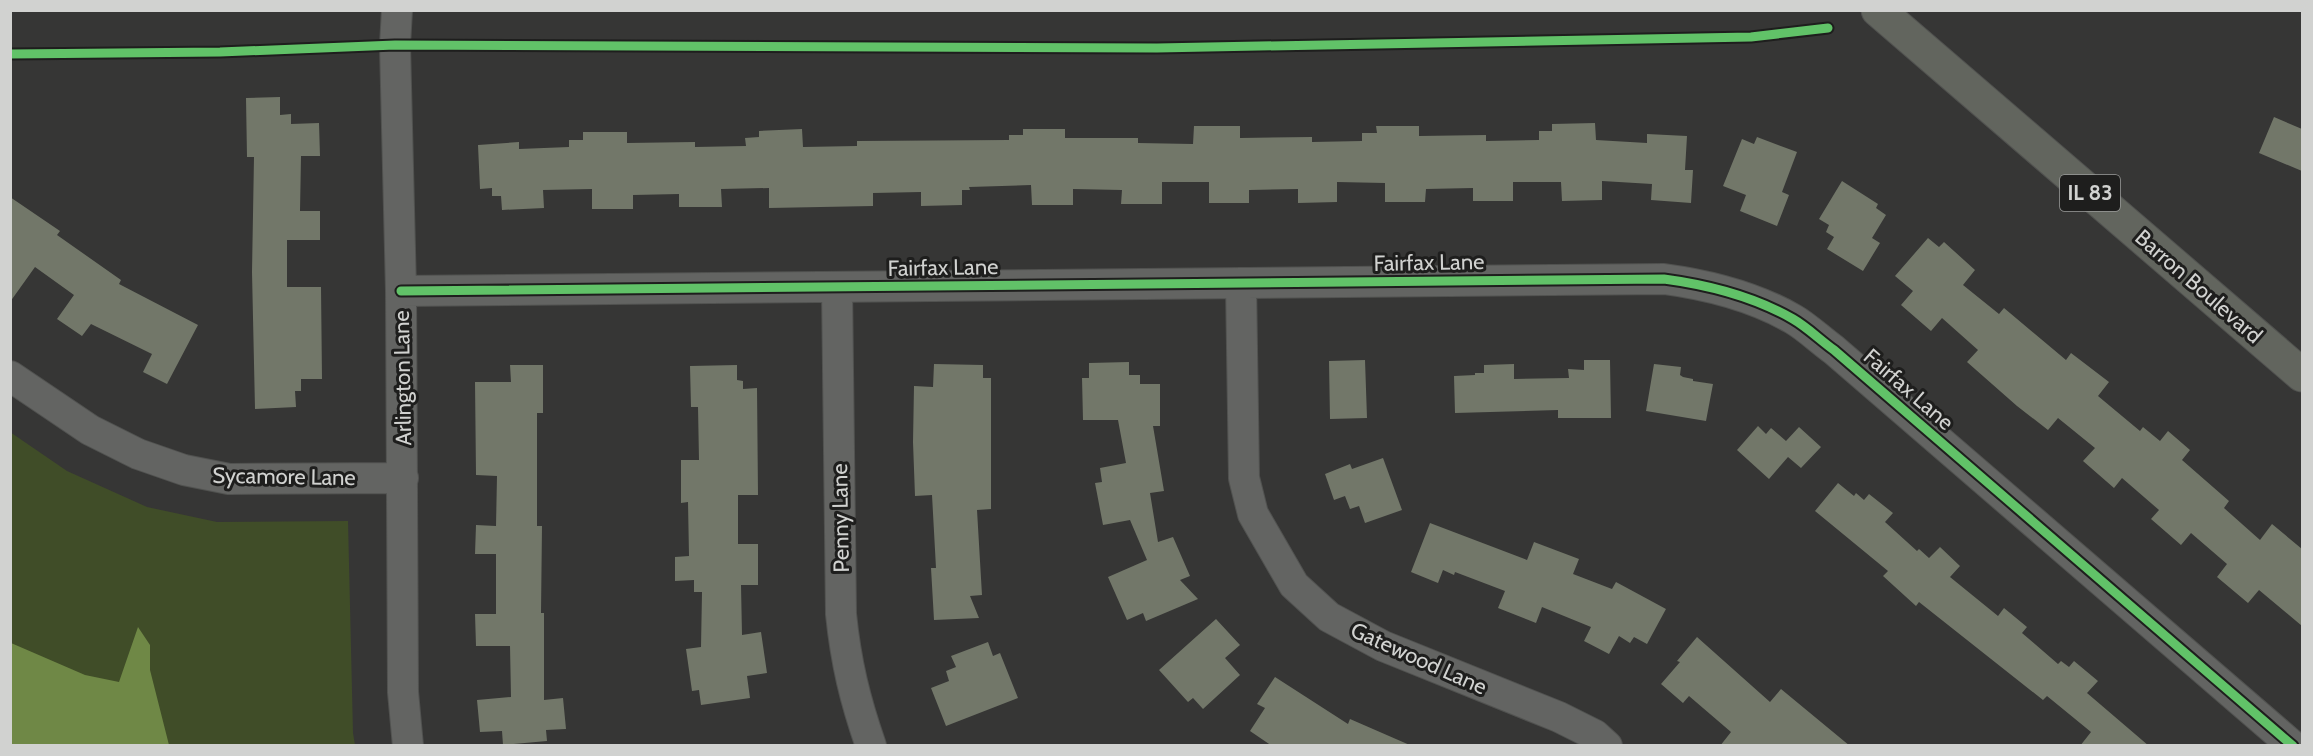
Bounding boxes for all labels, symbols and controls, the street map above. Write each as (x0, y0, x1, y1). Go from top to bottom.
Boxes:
road number: IL 83 (2060, 175, 2120, 211)
street label: Barron Boulevard (2130, 224, 2268, 349)
street label: Fairfax Lane (1373, 248, 1485, 277)
street label: Fairfax Lane (887, 253, 999, 282)
street label: Arlington Lane (388, 310, 417, 446)
street label: Fairfax Lane (1858, 343, 1959, 436)
street label: Sycamore Lane (212, 462, 356, 491)
street label: Penny Lane (826, 463, 855, 573)
street label: Gatewood Lane (1347, 616, 1491, 700)

